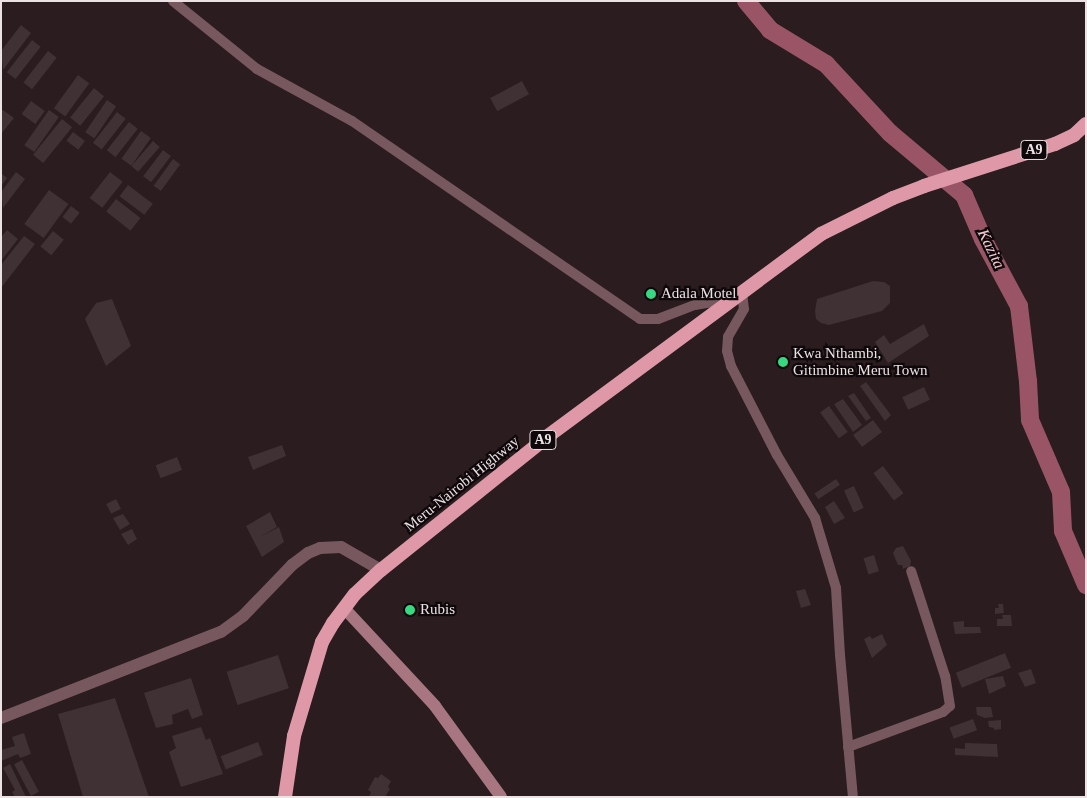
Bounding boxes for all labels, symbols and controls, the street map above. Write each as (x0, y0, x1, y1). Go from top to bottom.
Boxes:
road number: A9 (1020, 138, 1048, 162)
water label: Kazita (973, 226, 1009, 272)
place label: Adala Motel (661, 285, 736, 303)
marker: Adala Motel (645, 288, 657, 300)
place label: Kwa Nthambi, Gitimbine Meru Town (793, 344, 928, 379)
marker: Kwa Nthambi, Gitimbine Meru Town (777, 356, 789, 368)
road number: A9 (529, 428, 557, 452)
street label: Meru-Nairobi Highway (401, 432, 523, 536)
place label: Rubis (420, 601, 455, 619)
marker: Rubis (404, 604, 416, 616)

